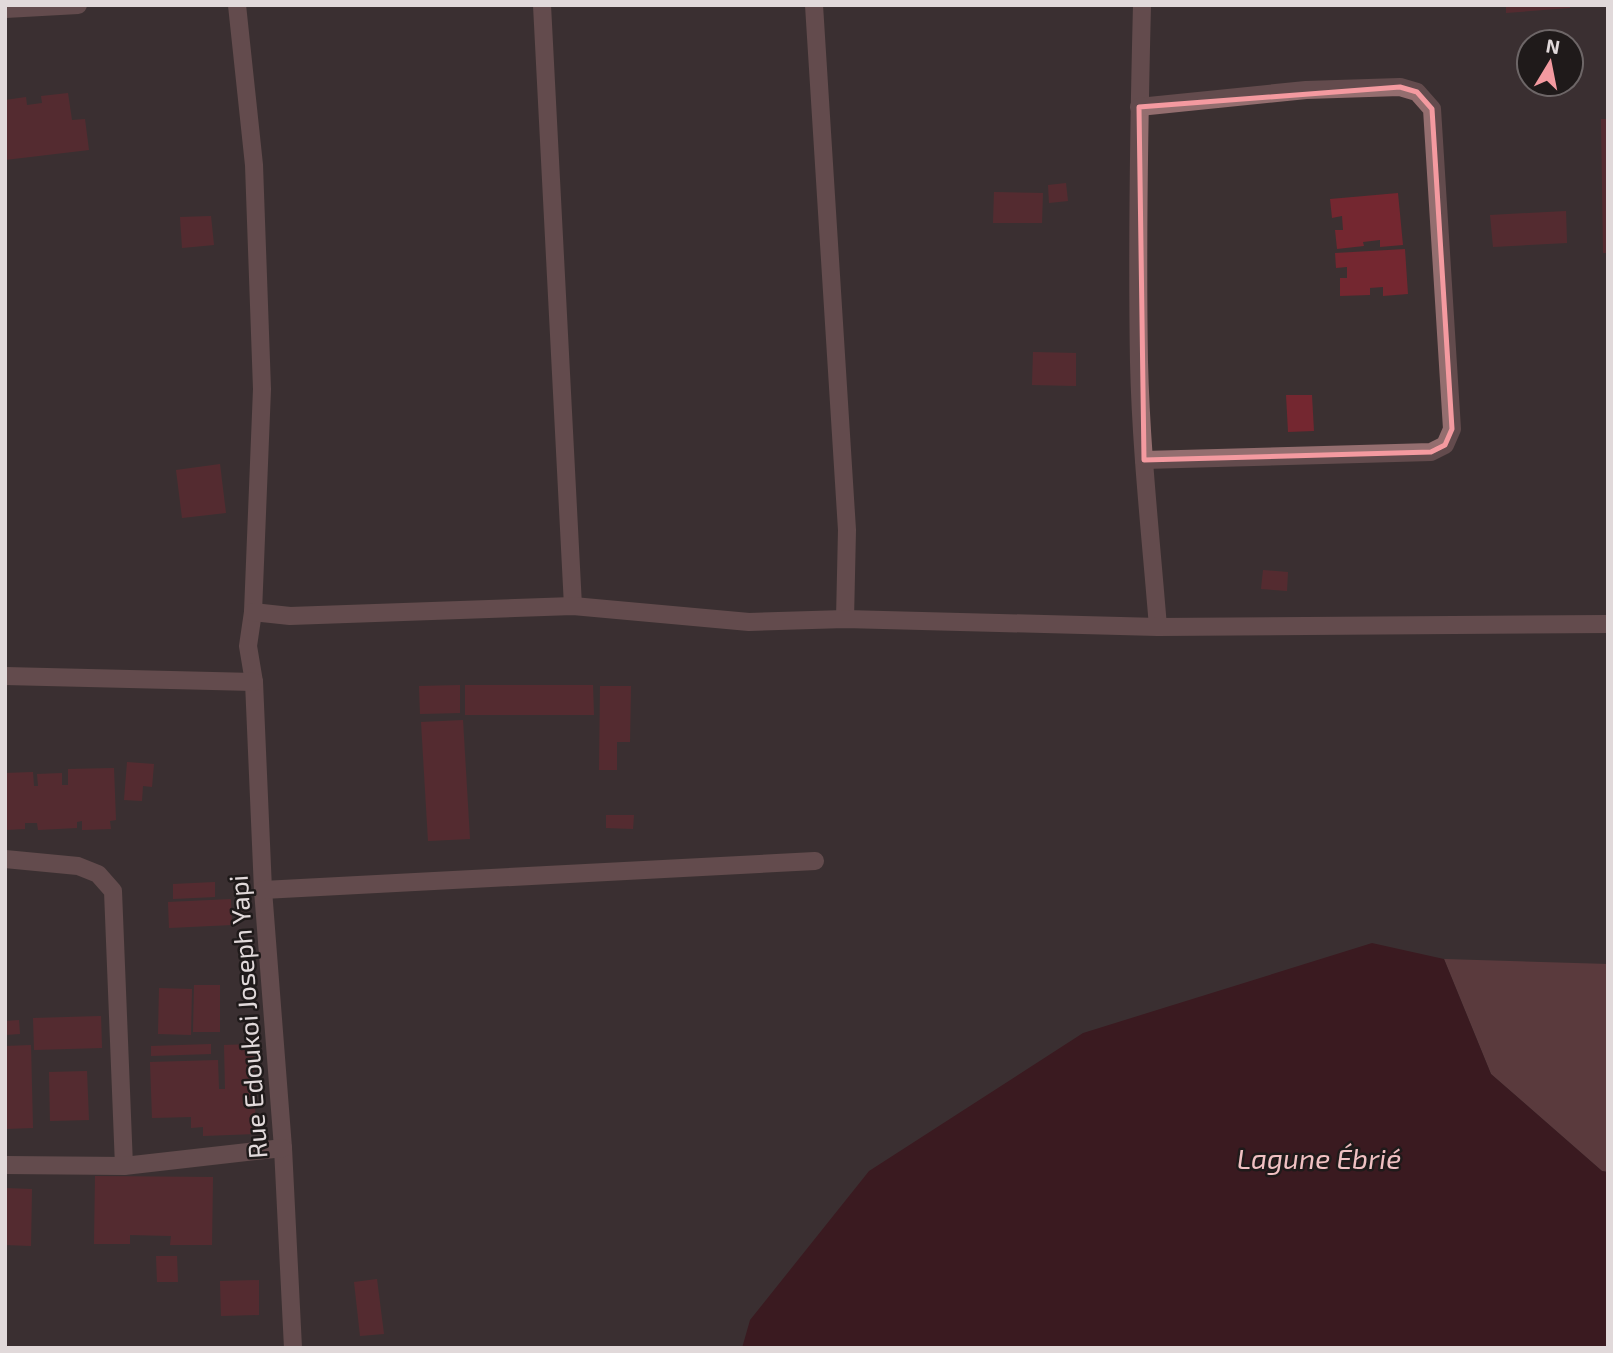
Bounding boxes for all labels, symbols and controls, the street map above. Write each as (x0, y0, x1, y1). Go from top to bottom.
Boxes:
north arrow (1515, 28, 1585, 98)
text: N (1544, 33, 1562, 58)
street label: Rue Edoukoi Joseph Yapi (222, 874, 272, 1160)
water label: Lagune Ébrié (1237, 1141, 1401, 1175)

